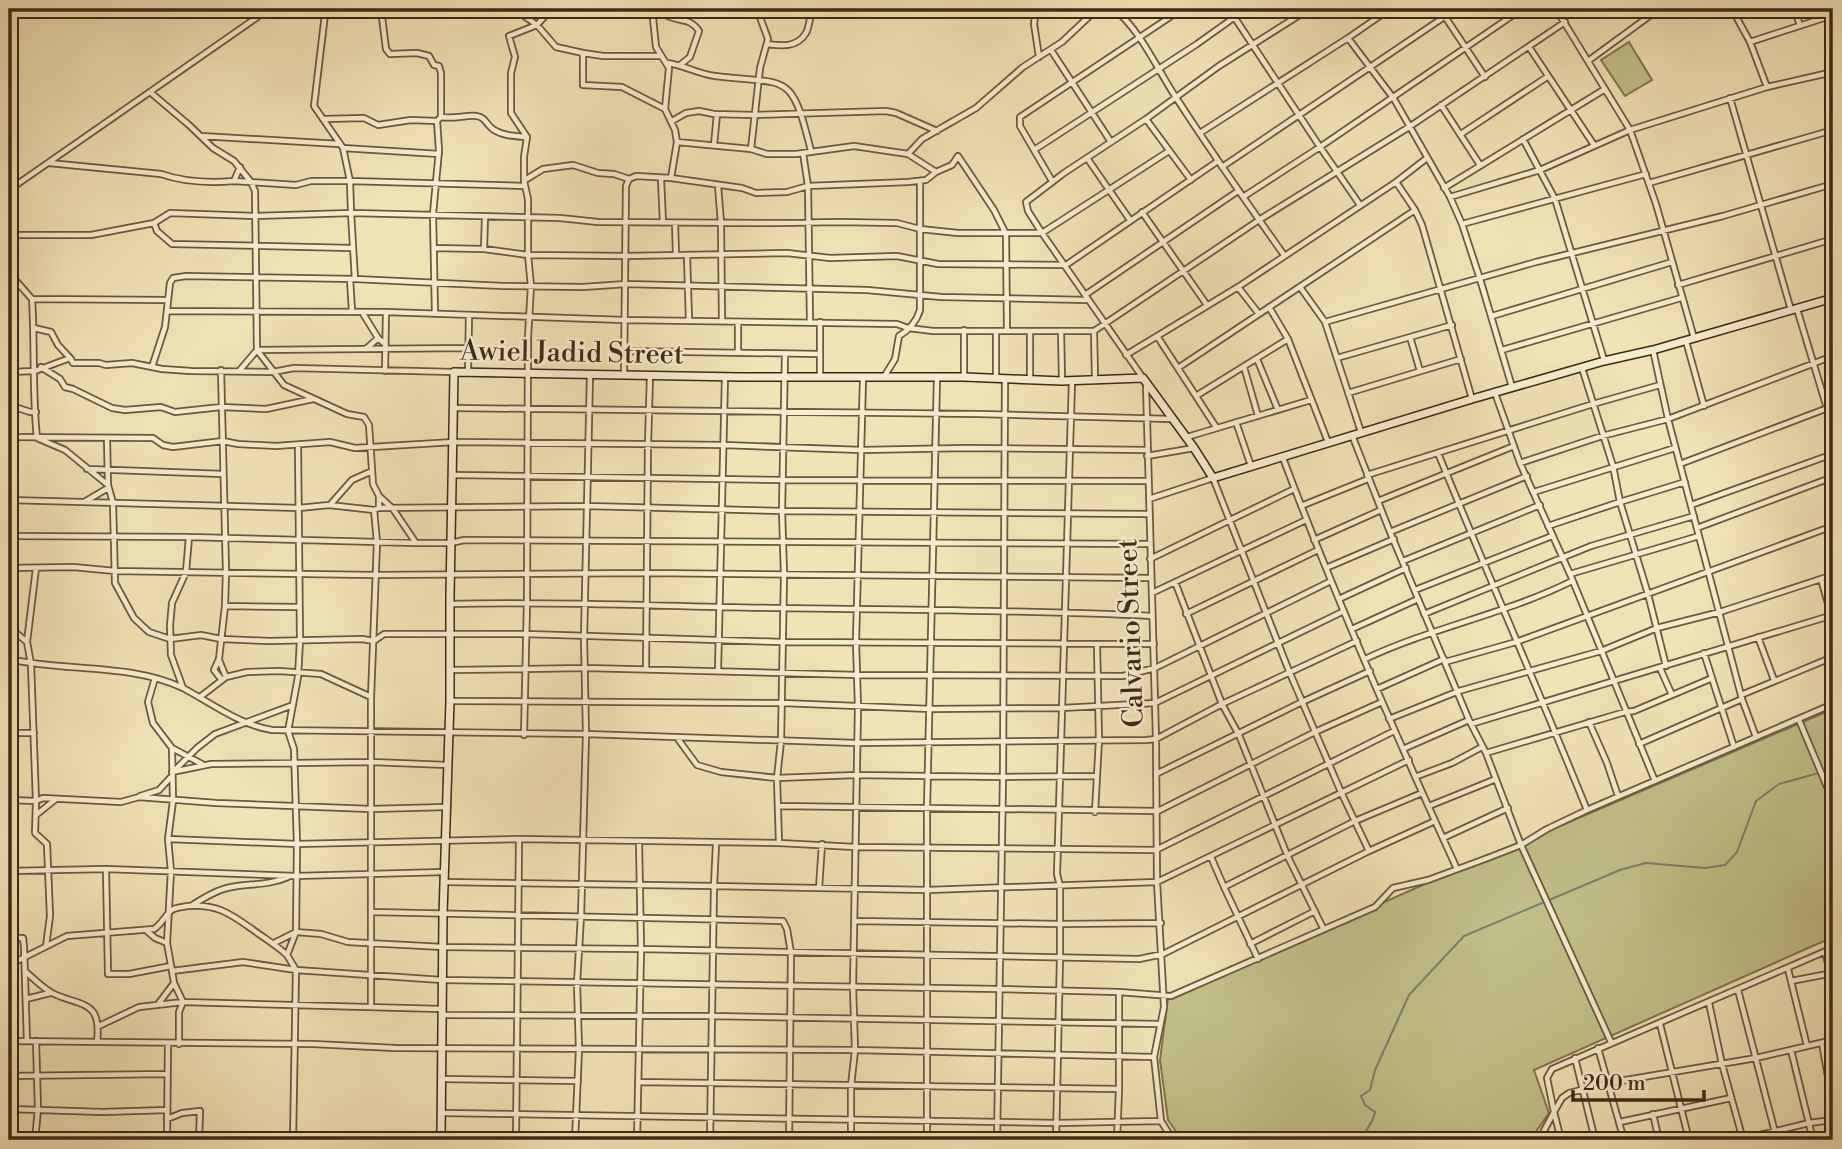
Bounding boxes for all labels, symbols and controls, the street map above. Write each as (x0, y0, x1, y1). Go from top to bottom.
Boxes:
street label: Awiel Jadid Street (459, 334, 684, 372)
street label: Calvario Street (1110, 538, 1152, 728)
scale bar (1573, 1058, 1704, 1102)
text: 200 m (1583, 1071, 1646, 1097)

